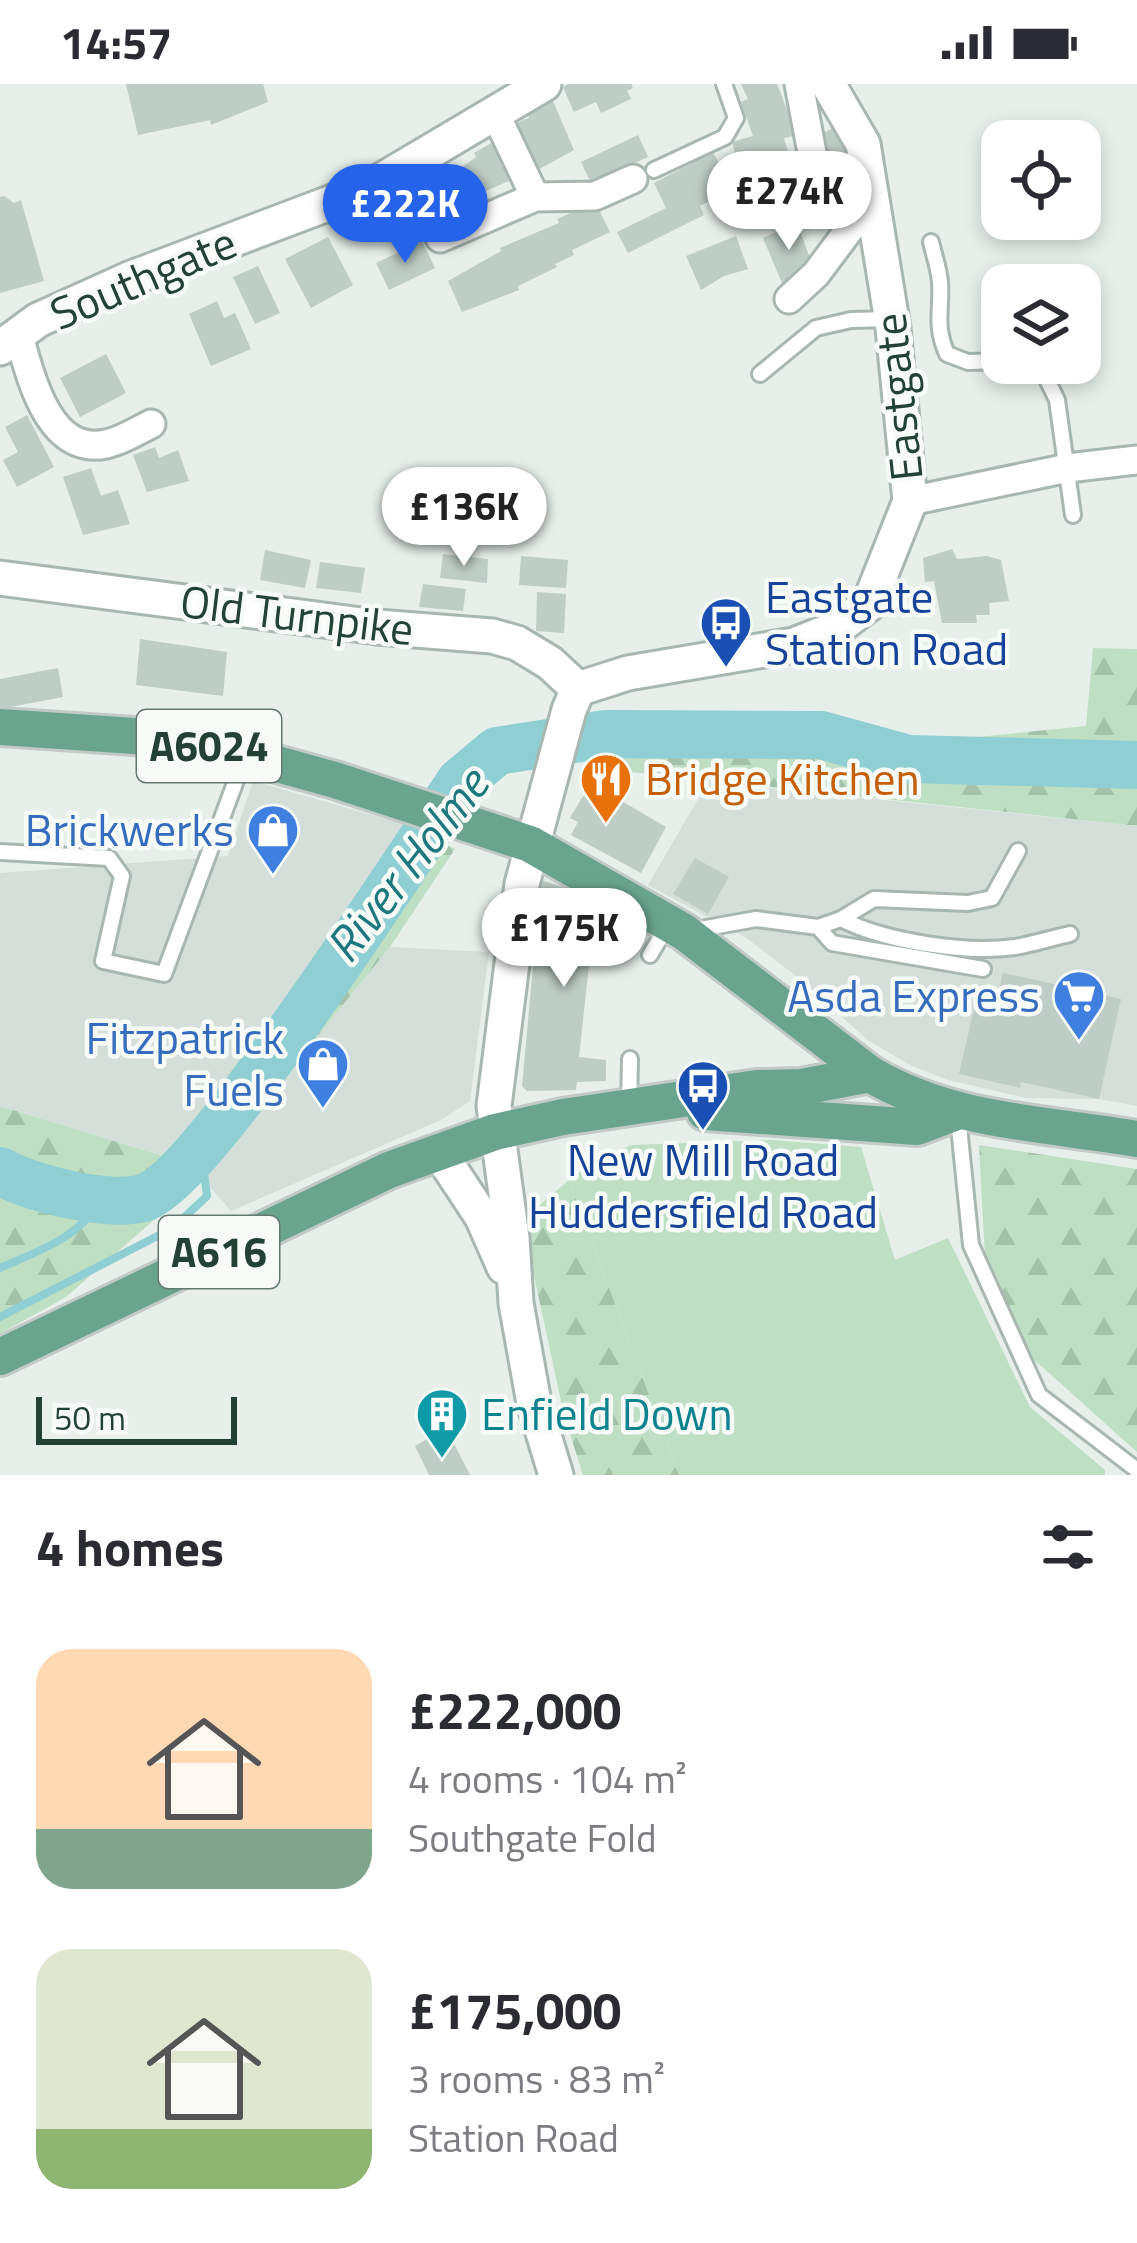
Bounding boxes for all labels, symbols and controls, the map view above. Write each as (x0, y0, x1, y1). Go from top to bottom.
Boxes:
text: 14:57 (60, 8, 172, 76)
map controls (981, 120, 1101, 384)
button: locate (981, 120, 1101, 240)
pin: £274K (705, 151, 873, 253)
text: £274K (734, 160, 844, 219)
pin: £222K (321, 164, 489, 266)
text: £222K (350, 173, 460, 232)
street label: Southgate (39, 207, 246, 347)
button: layers (981, 264, 1101, 384)
street label: Eastgate (854, 310, 940, 484)
pin: £136K (380, 467, 548, 569)
text: £136K (409, 476, 519, 535)
place label: Eastgate Station Road (765, 562, 1008, 682)
street label: Old Turnpike (177, 566, 418, 662)
bus stop icon: Eastgate Station Road (698, 595, 754, 669)
road number: A6024 (137, 710, 281, 782)
place label: Bridge Kitchen (645, 744, 920, 812)
water label: River Holme (307, 750, 508, 977)
restaurant icon: Bridge Kitchen (578, 751, 634, 825)
place label: Brickwerks (25, 795, 234, 863)
shop icon: Brickwerks (245, 802, 301, 876)
pin: £175K (480, 888, 648, 990)
text: £175K (509, 897, 619, 956)
place label: Asda Express (787, 961, 1040, 1029)
supermarket icon: Asda Express (1051, 968, 1107, 1042)
place label: Fitzpatrick Fuels (86, 1003, 284, 1123)
shop icon: Fitzpatrick Fuels (295, 1036, 351, 1110)
bus stop icon: New Mill Road Huddersfield Road (675, 1058, 731, 1132)
place label: New Mill Road Huddersfield Road (528, 1125, 878, 1245)
road number: A616 (159, 1216, 279, 1288)
place label: Enfield Down (481, 1379, 733, 1447)
building icon: Enfield Down (414, 1386, 470, 1460)
scale bar (36, 1391, 237, 1444)
text: 50 m (54, 1393, 126, 1443)
text: 4 homes (36, 1508, 224, 1586)
icon: filters (1035, 1514, 1101, 1580)
text: £222,000 (408, 1671, 621, 1749)
icon: home (132, 1697, 276, 1841)
text: 4 rooms · 104 m² (408, 1749, 687, 1808)
text: Southgate Fold (408, 1808, 657, 1867)
text: £175,000 (408, 1971, 621, 2049)
icon: home (132, 1997, 276, 2141)
text: 3 rooms · 83 m² (408, 2049, 665, 2108)
text: Station Road (408, 2108, 619, 2167)

